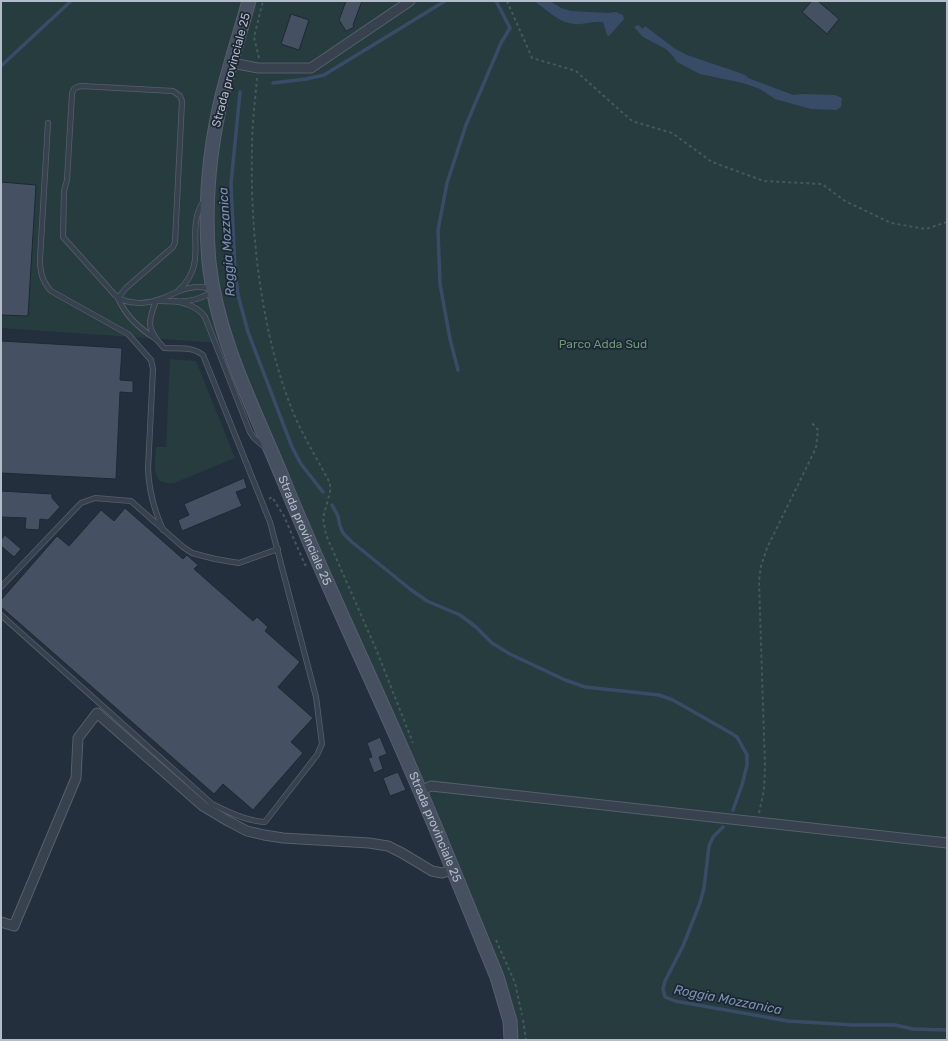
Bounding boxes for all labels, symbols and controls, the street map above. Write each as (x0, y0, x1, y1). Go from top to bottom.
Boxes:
street label: Strada provinciale 25 (209, 11, 253, 129)
water label: Roggia Mozzanica (215, 186, 239, 297)
park label: Parco Adda Sud (559, 337, 647, 351)
street label: Strada provinciale 25 (275, 473, 334, 587)
street label: Strada provinciale 25 (406, 770, 464, 884)
water label: Roggia Mozzanica (672, 982, 784, 1018)

